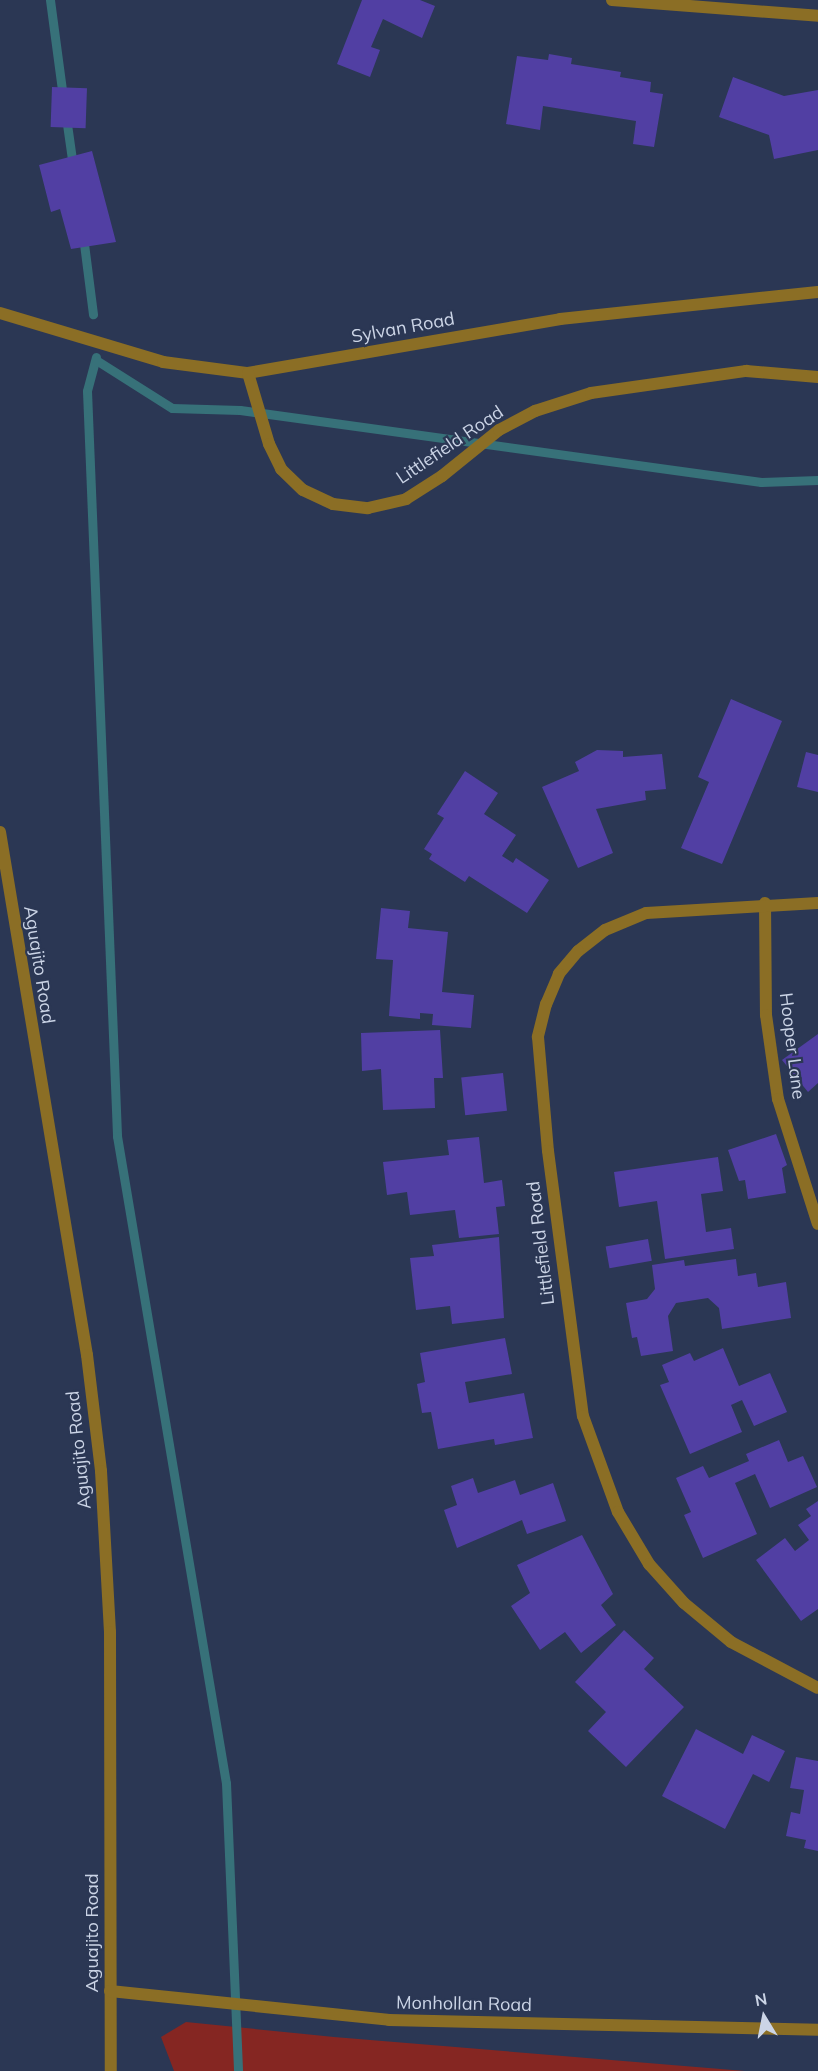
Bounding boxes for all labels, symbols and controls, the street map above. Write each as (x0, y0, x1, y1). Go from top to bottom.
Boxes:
street label: Sylvan Road (350, 308, 456, 348)
street label: Littlefield Road (392, 401, 508, 489)
street label: Aguajito Road (19, 905, 59, 1025)
street label: Hooper Lane (775, 992, 809, 1100)
street label: Littlefield Road (523, 1180, 559, 1306)
street label: Aguajito Road (62, 1390, 96, 1510)
street label: Aguajito Road (81, 1873, 103, 1993)
north arrow (734, 1987, 794, 2047)
text: N (753, 1988, 769, 2010)
street label: Monhollan Road (396, 1992, 532, 2016)

